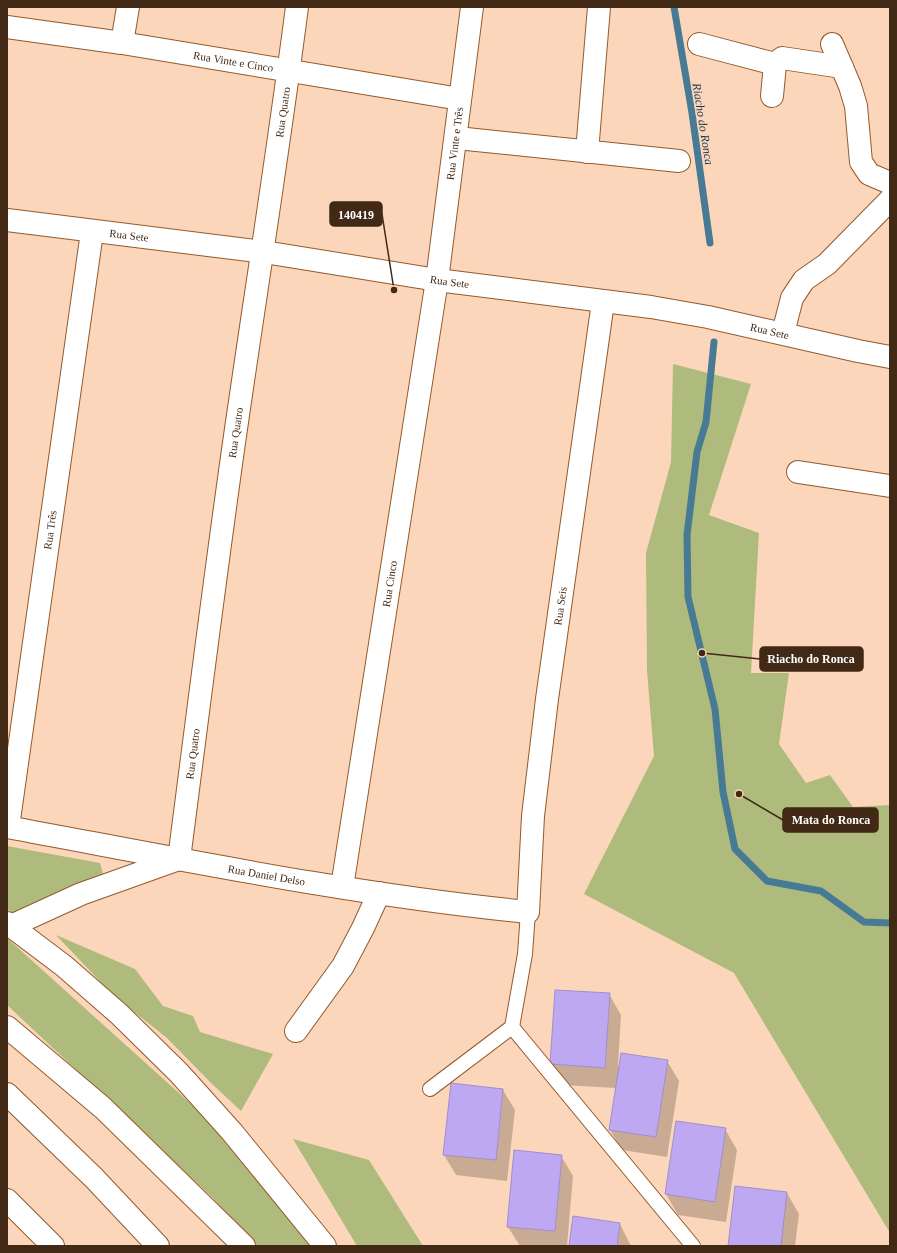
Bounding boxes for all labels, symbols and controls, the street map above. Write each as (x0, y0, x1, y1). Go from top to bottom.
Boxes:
street label: Rua Vinte e Cinco (193, 49, 275, 74)
water label: Riacho do Ronca (689, 81, 716, 166)
street label: Rua Quatro (273, 86, 292, 138)
street label: Rua Vinte e Três (444, 106, 465, 181)
callout: 140419 (330, 202, 382, 226)
text: 140419 (338, 208, 374, 222)
street label: Rua Sete (109, 227, 149, 244)
street label: Rua Sete (429, 273, 470, 290)
street label: Rua Sete (749, 321, 790, 341)
street label: Rua Quatro (226, 406, 245, 459)
street label: Rua Três (41, 510, 59, 550)
street label: Rua Cinco (380, 559, 399, 608)
street label: Rua Seis (551, 586, 569, 626)
callout: Riacho do Ronca (760, 647, 863, 671)
text: Riacho do Ronca (767, 652, 855, 666)
street label: Rua Quatro (183, 727, 202, 780)
callout: Mata do Ronca (783, 808, 878, 832)
text: Mata do Ronca (792, 813, 870, 827)
street label: Rua Daniel Delso (227, 862, 307, 888)

